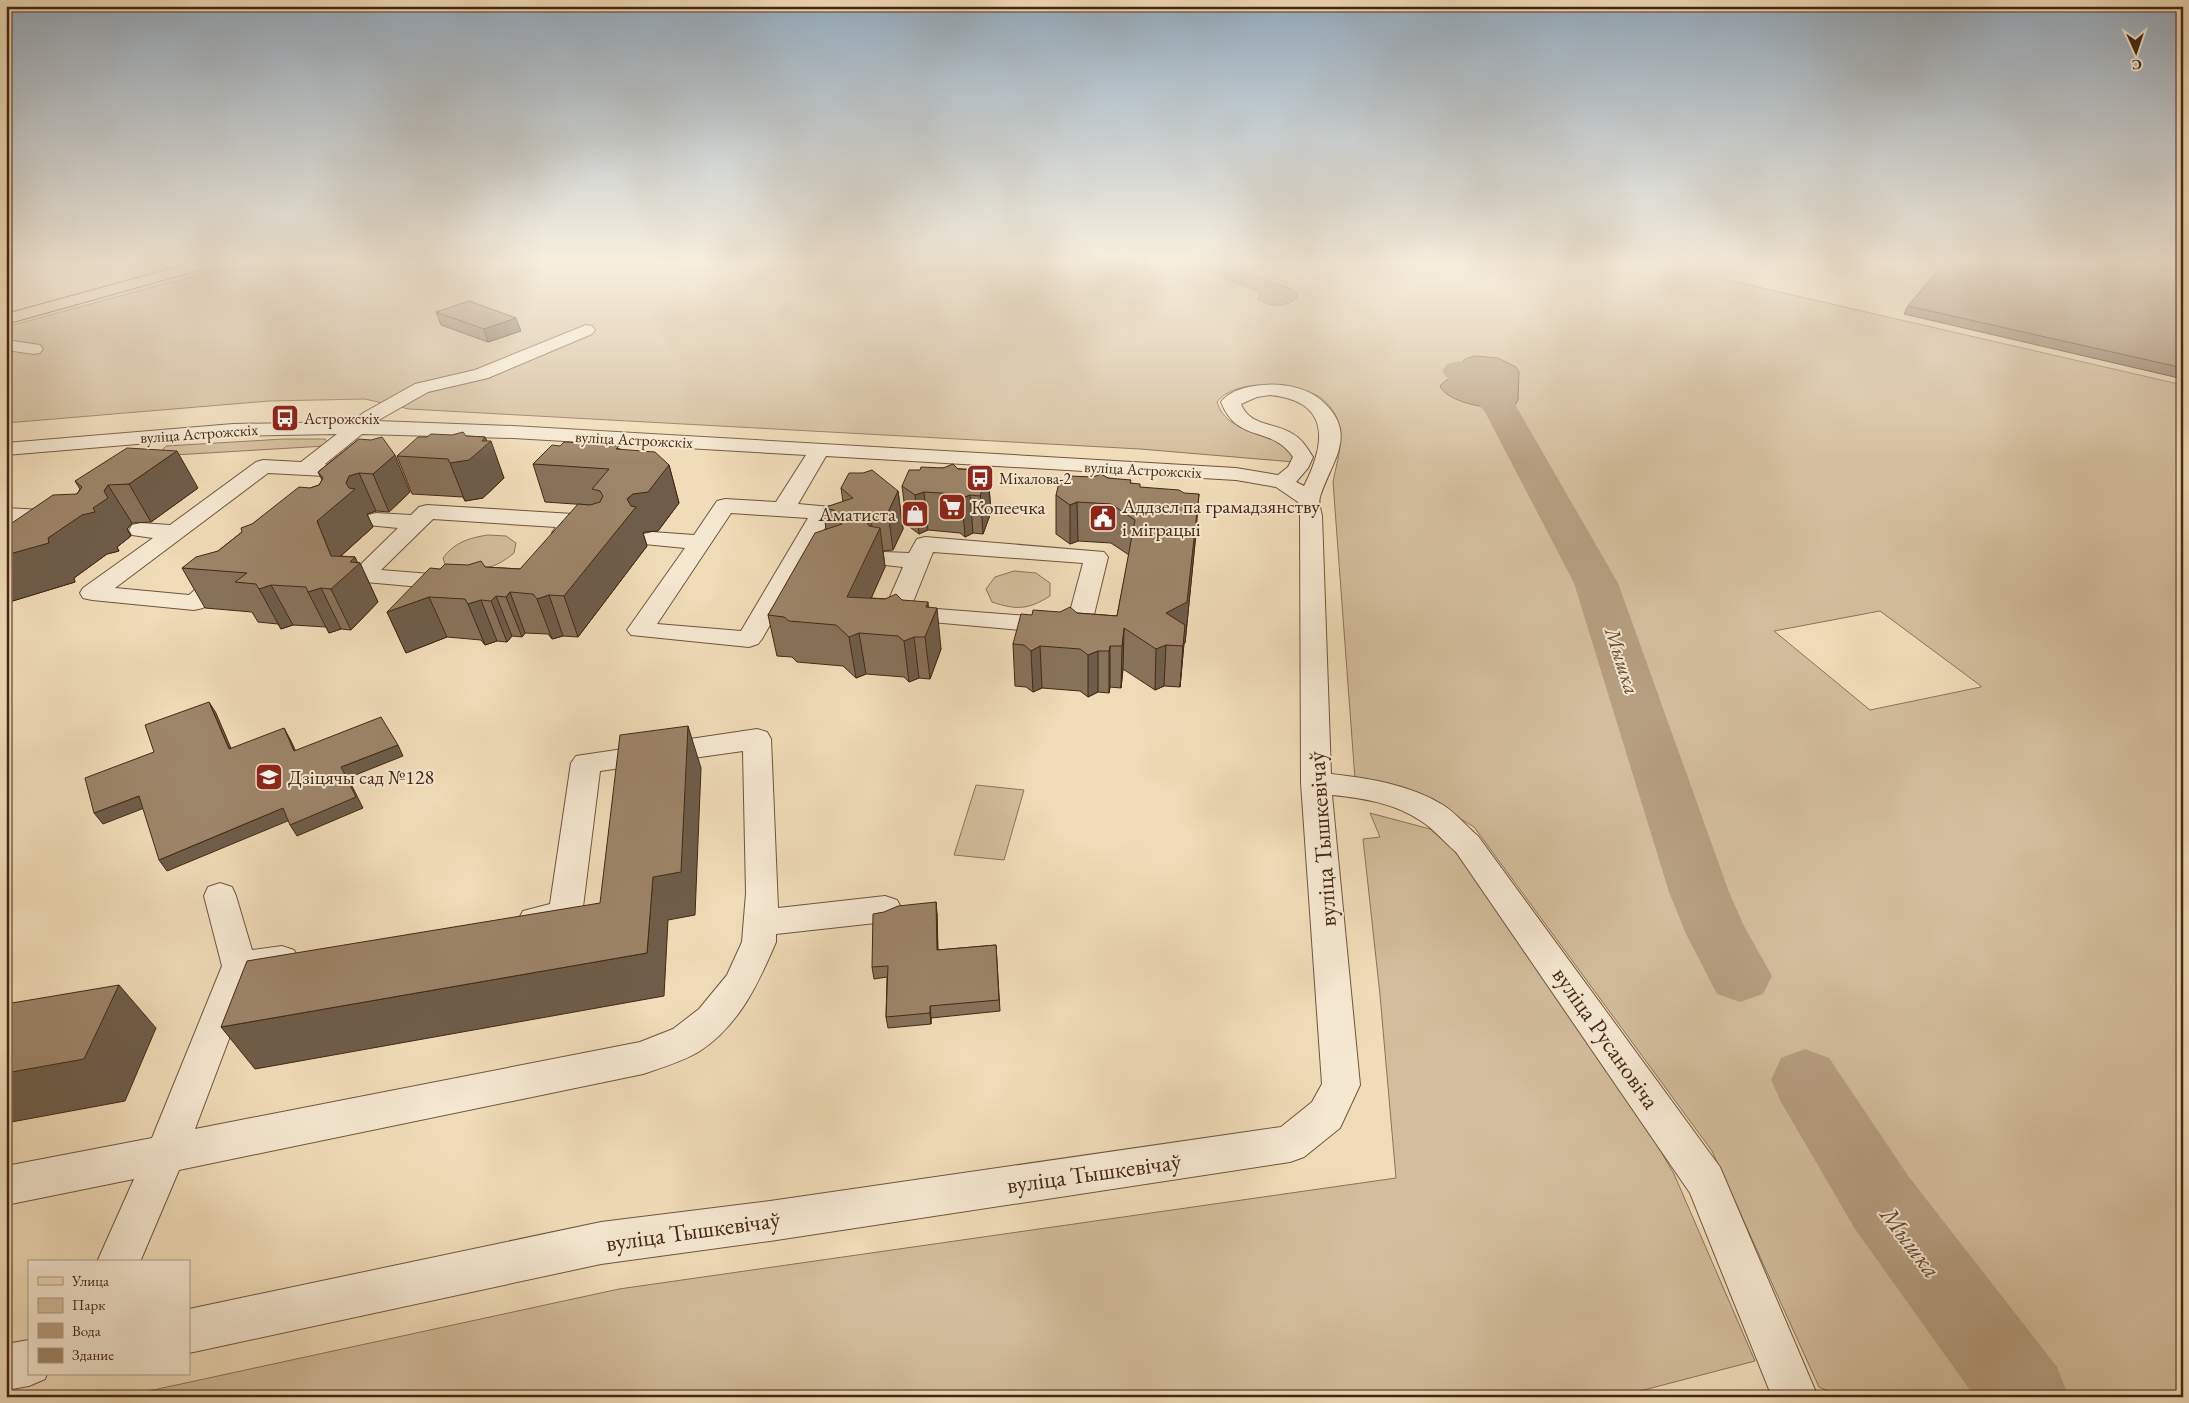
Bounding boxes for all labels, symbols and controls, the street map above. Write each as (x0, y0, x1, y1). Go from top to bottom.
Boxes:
north arrow (2112, 28, 2162, 78)
text: С (2131, 56, 2142, 74)
bus stop icon: Астрожскіх (270, 403, 300, 433)
place label: Астрожскіх (303, 408, 380, 429)
street label: вуліца Астрожскіх (139, 419, 259, 448)
street label: вуліца Астрожскіх (574, 426, 694, 453)
street label: вуліца Астрожскіх (1083, 456, 1203, 483)
bus stop icon: Міхалова-2 (965, 463, 995, 493)
place label: Міхалова-2 (999, 468, 1072, 489)
supermarket icon: Копеечка (937, 492, 967, 522)
place label: Аддзел па грамадзянству і міграцыі (1121, 493, 1320, 542)
place label: Копеечка (971, 494, 1045, 520)
shop icon: Аматиста (900, 499, 930, 529)
place label: Аматиста (818, 501, 896, 527)
public building icon: Аддзел па грамадзянству і міграцыі (1088, 503, 1118, 533)
water label: Мышка (1598, 622, 1646, 698)
street label: вуліца Тышкевічаў (1300, 750, 1343, 928)
school or university icon: Дзіцячы сад №128 (254, 762, 284, 792)
place label: Дзіцячы сад №128 (288, 764, 434, 790)
street label: вуліца Русановіча (1546, 961, 1667, 1115)
street label: вуліца Тышкевічаў (1005, 1145, 1184, 1200)
water label: Мышка (1872, 1198, 1948, 1284)
street label: вуліца Тышкевічаў (604, 1203, 783, 1258)
legend (28, 1260, 190, 1376)
text: Улица (71, 1271, 109, 1290)
text: Парк (72, 1295, 105, 1314)
text: Вода (72, 1321, 101, 1340)
text: Здание (72, 1345, 114, 1364)

